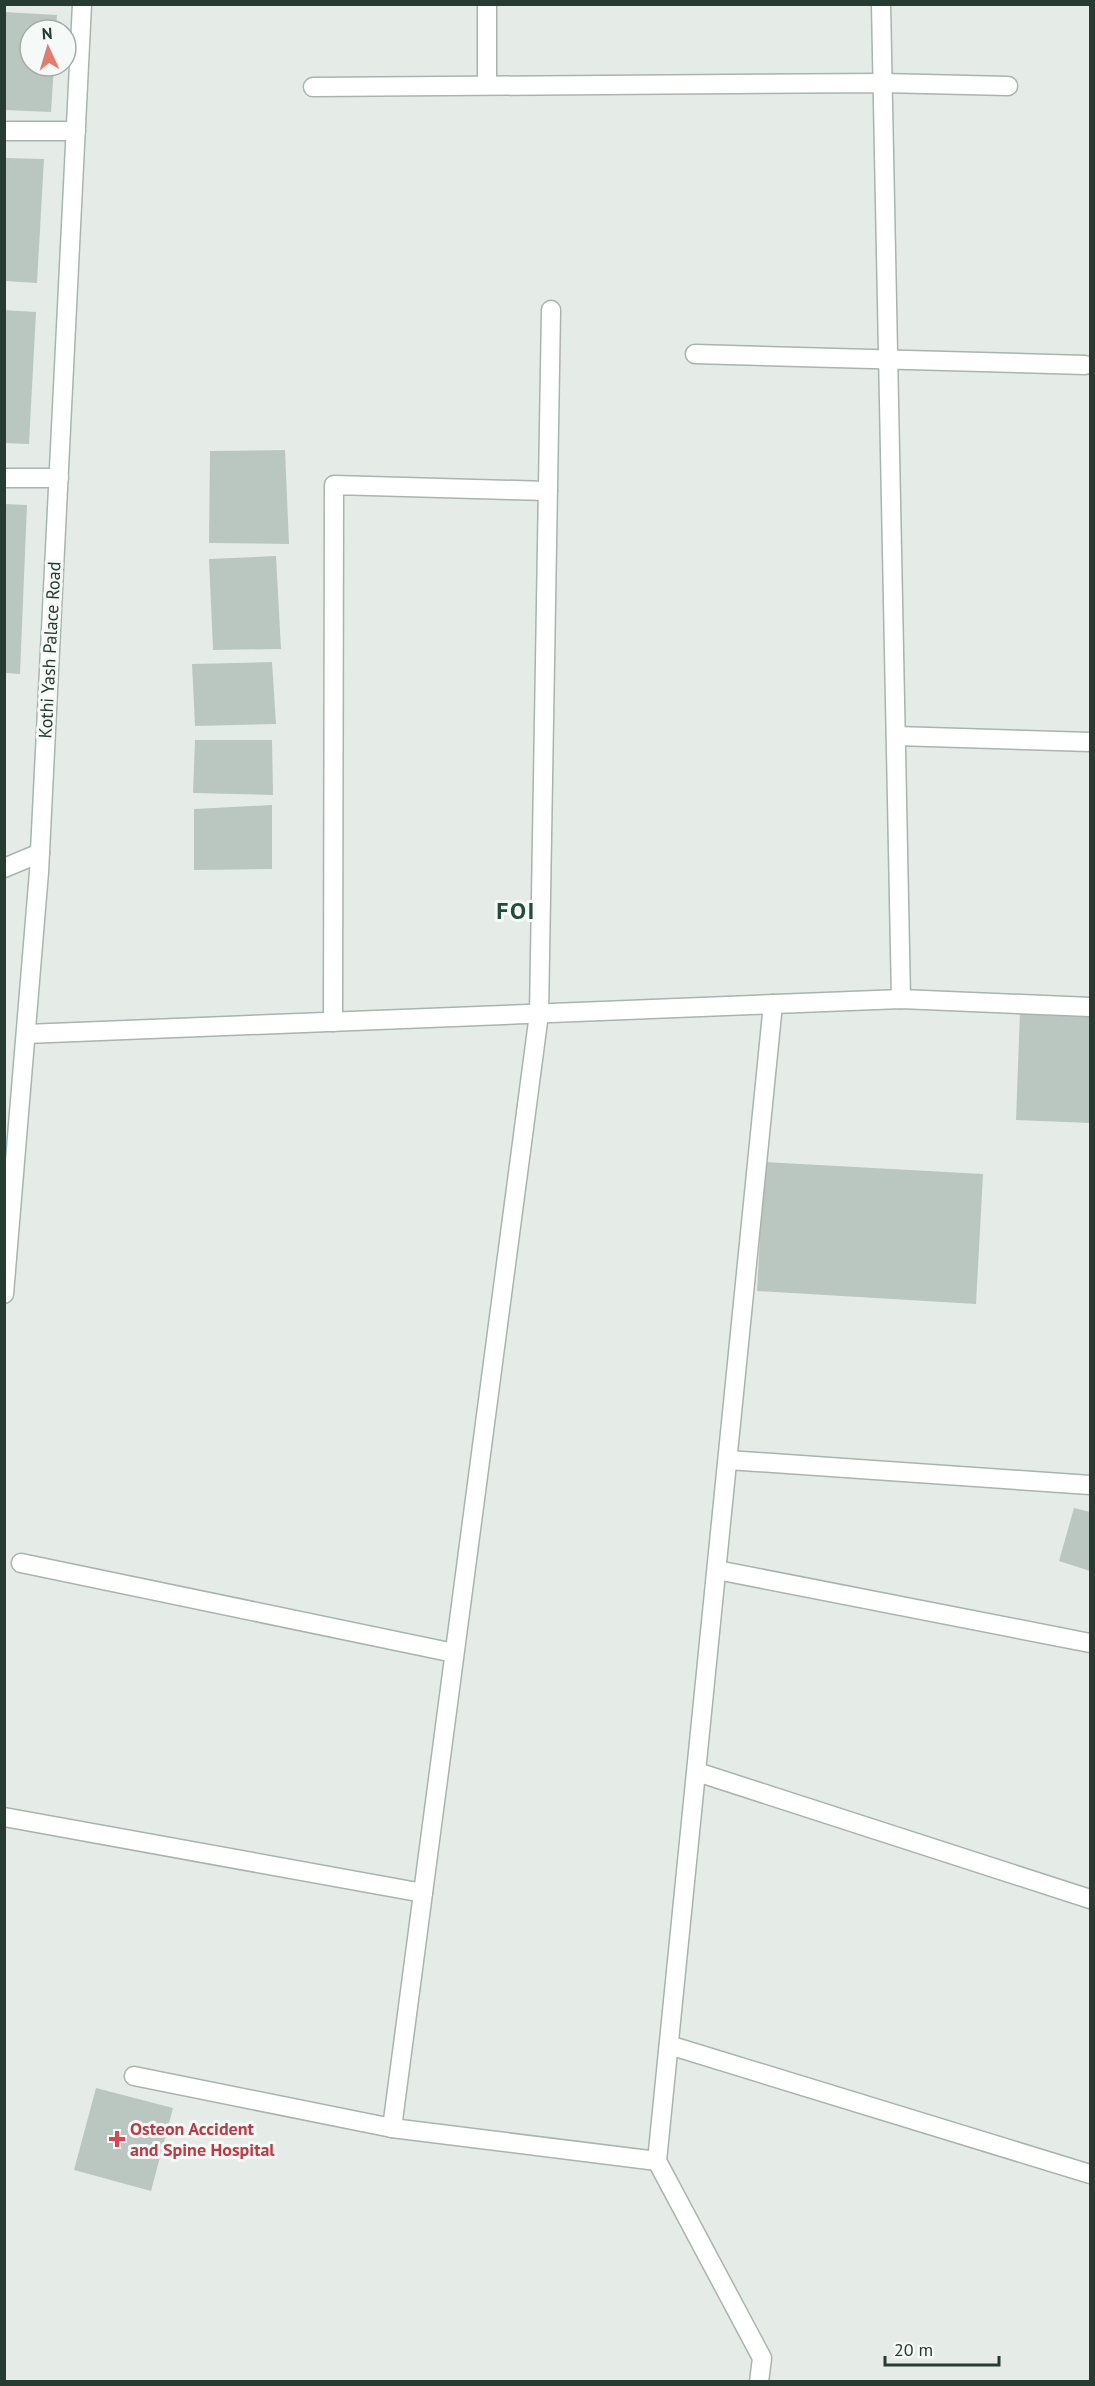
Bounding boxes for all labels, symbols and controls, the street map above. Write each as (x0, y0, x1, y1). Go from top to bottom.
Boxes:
north arrow (18, 18, 78, 78)
text: N (41, 23, 53, 43)
street label: Kothi Yash Palace Road (33, 561, 66, 739)
district label: FOI (496, 895, 536, 926)
place label: Osteon Accident and Spine Hospital (130, 2117, 275, 2161)
marker: Osteon Accident and Spine Hospital (108, 2130, 126, 2148)
scale bar (885, 2329, 999, 2367)
text: 20 m (894, 2338, 933, 2361)

